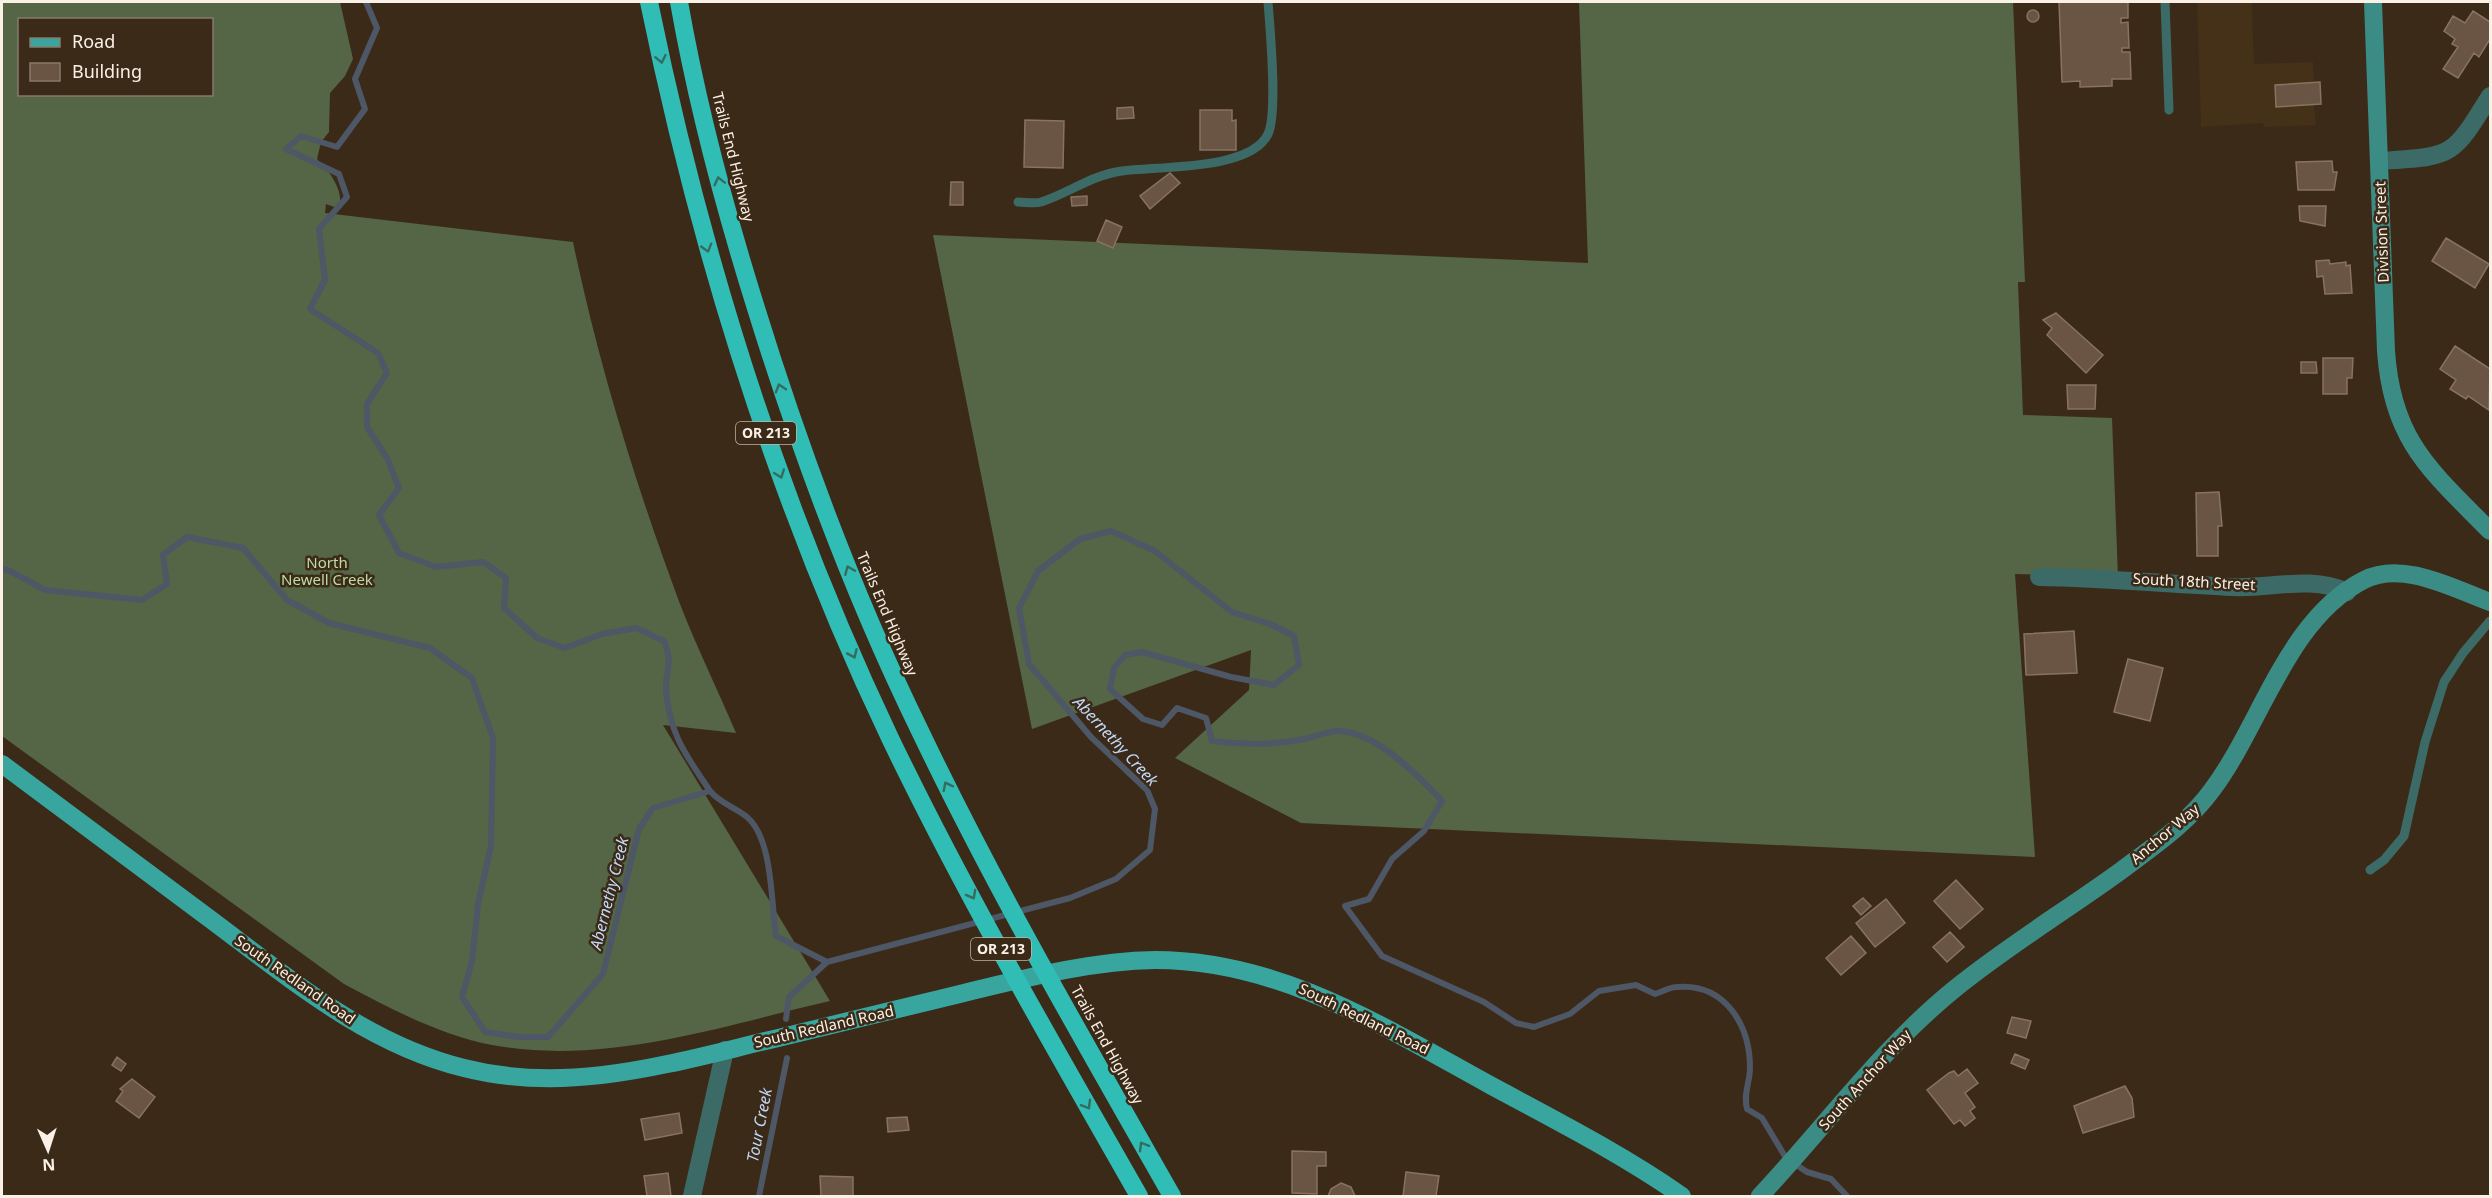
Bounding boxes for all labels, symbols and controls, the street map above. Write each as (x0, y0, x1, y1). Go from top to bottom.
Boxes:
legend (18, 18, 213, 96)
text: Road (72, 29, 115, 53)
one-way arrow (654, 54, 667, 64)
text: Building (72, 59, 142, 83)
street label: Trails End Highway (708, 90, 760, 224)
one-way arrow (714, 176, 727, 186)
street label: Division Street (2369, 180, 2393, 283)
one-way arrow (700, 242, 712, 253)
one-way arrow (775, 383, 787, 394)
road number: OR 213 (736, 422, 796, 444)
one-way arrow (773, 468, 785, 479)
street label: Trails End Highway (853, 549, 923, 679)
park label: North Newell Creek (281, 552, 373, 589)
one-way arrow (844, 566, 856, 577)
street label: South 18th Street (2132, 568, 2256, 594)
one-way arrow (846, 648, 858, 659)
water label: Abernethy Creek (1068, 691, 1164, 791)
one-way arrow (943, 782, 954, 793)
street label: Anchor Way (2126, 798, 2203, 868)
water label: Abernethy Creek (584, 833, 634, 953)
one-way arrow (965, 889, 976, 899)
street label: South Redland Road (231, 930, 360, 1028)
road number: OR 213 (971, 938, 1031, 960)
street label: South Redland Road (1296, 978, 1433, 1058)
street label: Trails End Highway (1067, 982, 1149, 1108)
street label: South Redland Road (752, 1000, 896, 1052)
street label: South Anchor Way (1814, 1024, 1915, 1134)
water label: Tour Creek (741, 1085, 777, 1164)
one-way arrow (1080, 1099, 1091, 1110)
north arrow (18, 1120, 78, 1180)
one-way arrow (1139, 1141, 1150, 1152)
text: N (42, 1154, 56, 1176)

